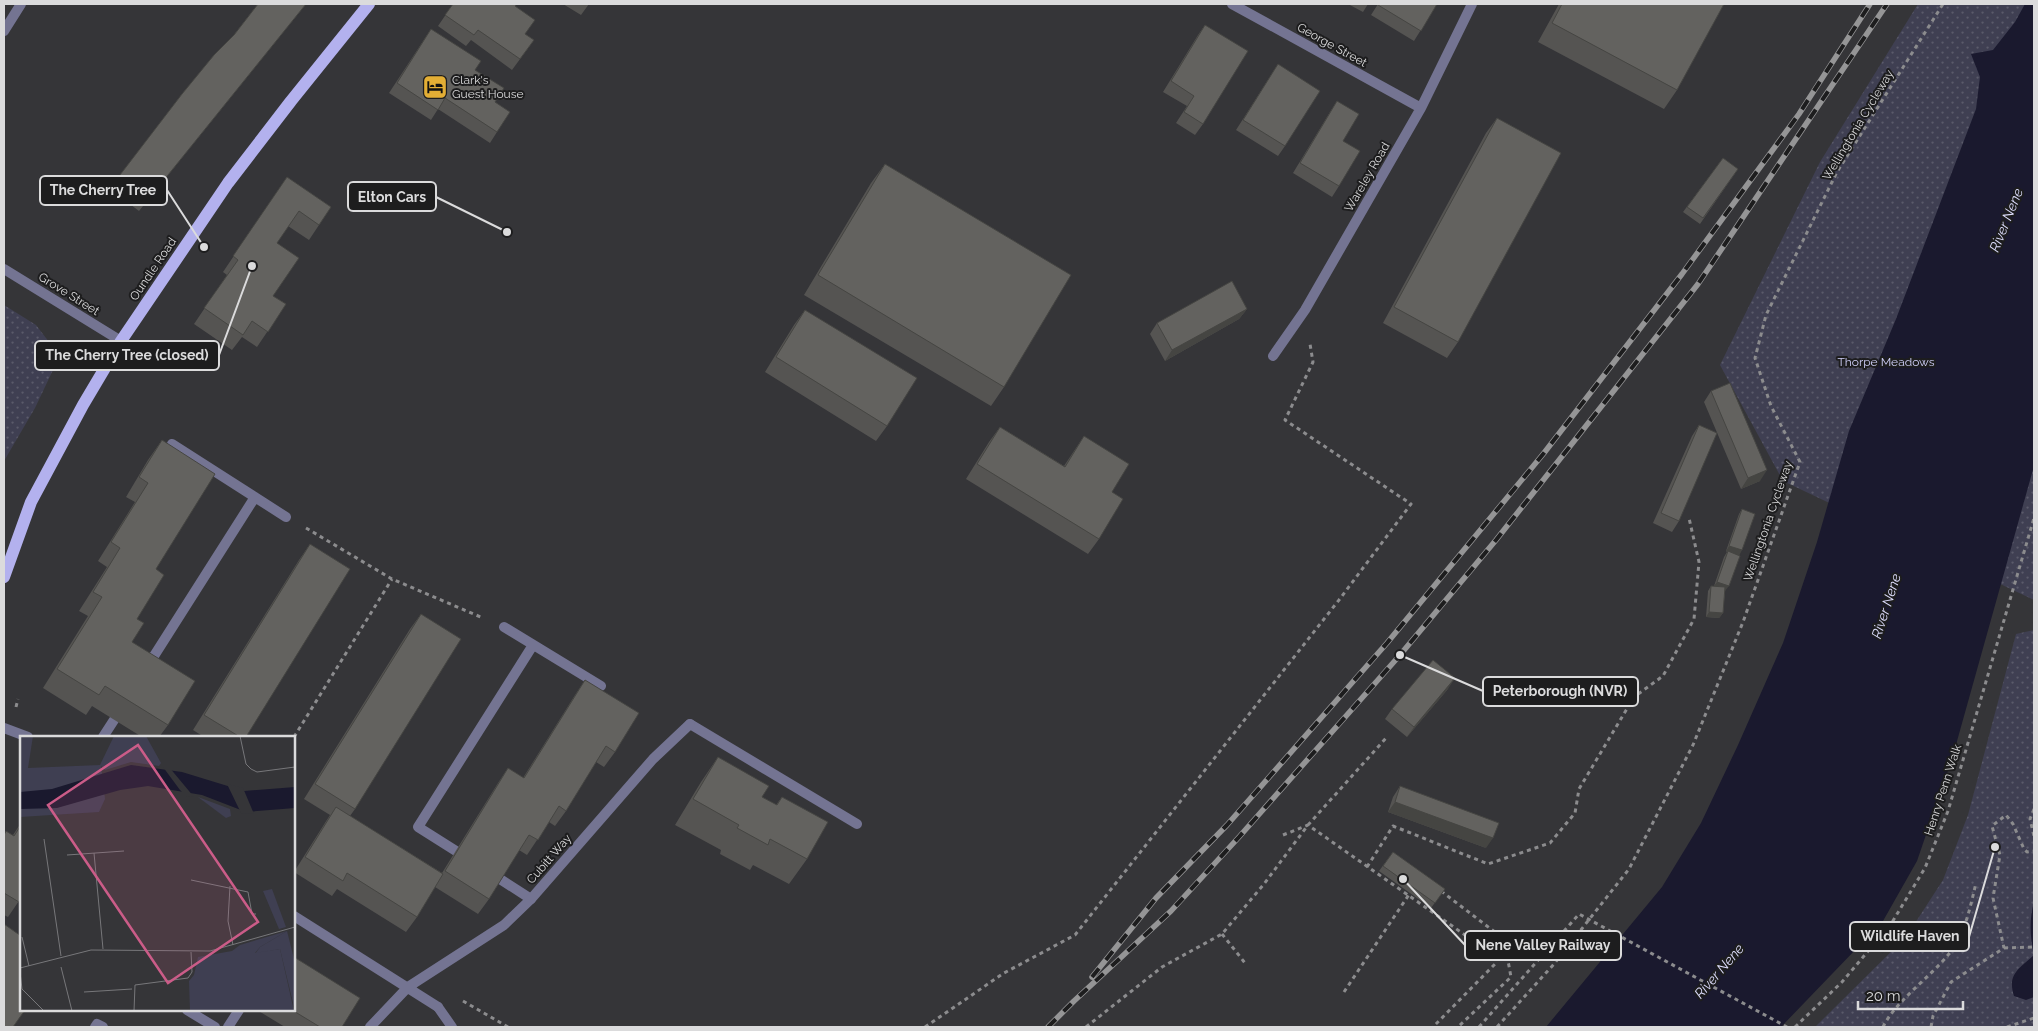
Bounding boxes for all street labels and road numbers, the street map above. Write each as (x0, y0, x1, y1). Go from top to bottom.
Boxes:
street label: George Street (1295, 20, 1369, 70)
street label: Wellingtonia Cycleway (1819, 67, 1897, 183)
street label: Wareley Road (1342, 140, 1392, 214)
street label: Oundle Road (127, 235, 179, 303)
street label: Grove Street (36, 270, 102, 318)
street label: Wellingtonia Cycleway (1741, 459, 1795, 583)
street label: Henry Penn Walk (1922, 742, 1965, 838)
street label: Cubitt Way (524, 831, 575, 887)

